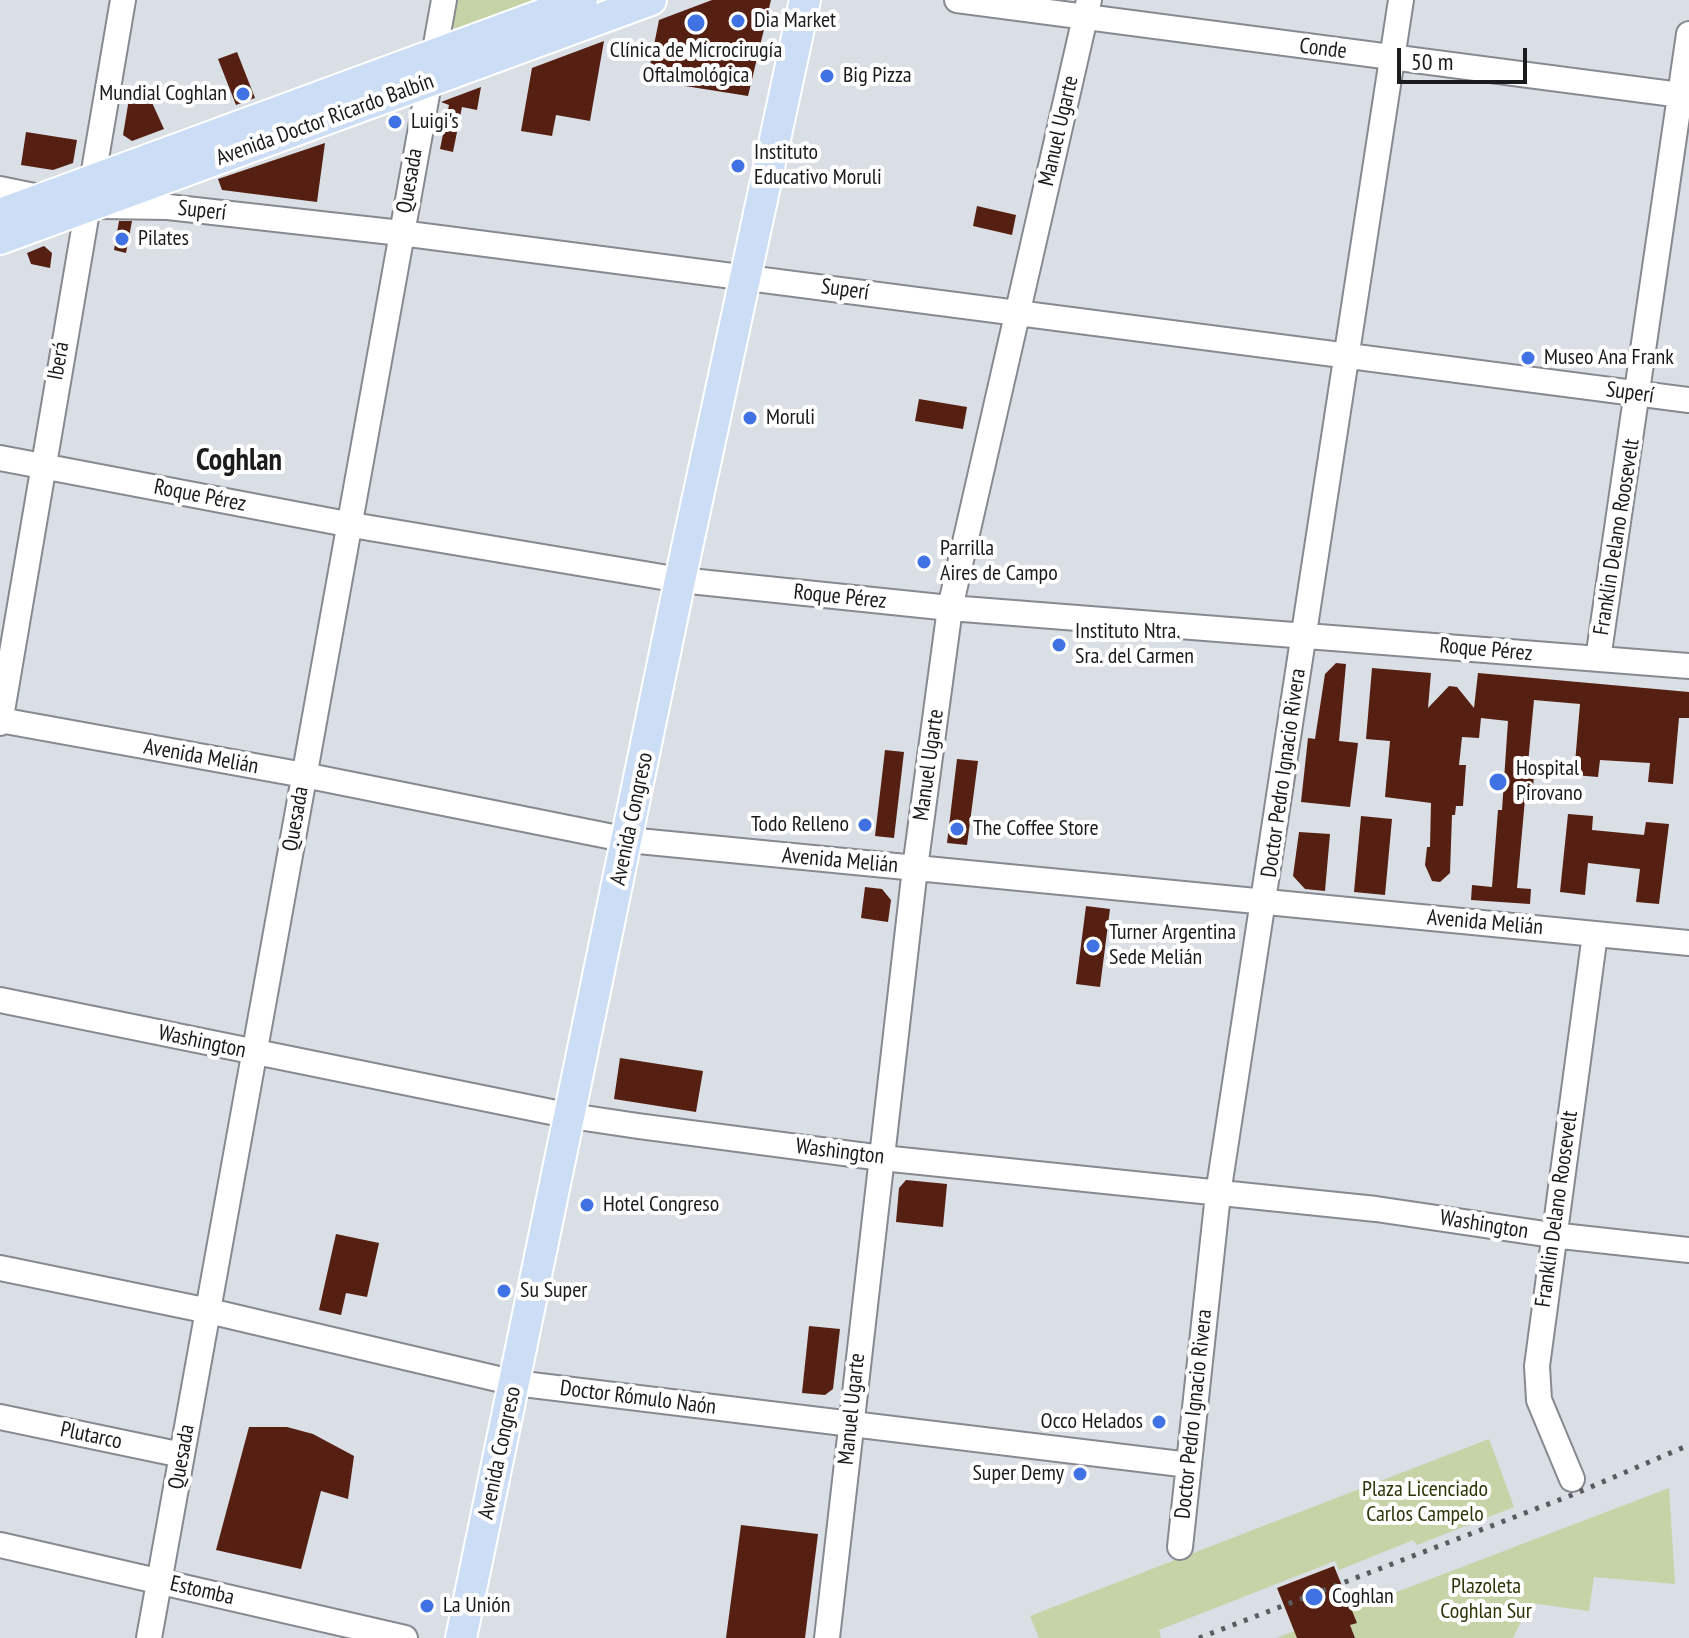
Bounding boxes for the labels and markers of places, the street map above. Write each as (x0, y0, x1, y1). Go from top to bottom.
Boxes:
place label: Dia Market (754, 8, 836, 34)
marker: Clínica de Microcirugía Oftalmológica (685, 12, 707, 34)
marker: Dia Market (729, 12, 747, 30)
place label: Clínica de Microcirugía Oftalmológica (610, 38, 782, 90)
place label: Big Pizza (843, 63, 912, 89)
marker: Big Pizza (818, 67, 836, 85)
place label: Mundial Coghlan (99, 81, 227, 107)
marker: Mundial Coghlan (234, 85, 252, 103)
place label: Luigi's (411, 109, 459, 135)
marker: Luigi's (386, 113, 404, 131)
place label: Instituto Educativo Moruli (754, 140, 882, 192)
marker: Instituto Educativo Moruli (729, 157, 747, 175)
place label: Pilates (138, 226, 189, 252)
marker: Pilates (113, 230, 131, 248)
place label: Museo Ana Frank (1544, 345, 1674, 371)
marker: Museo Ana Frank (1519, 349, 1537, 367)
place label: Moruli (766, 405, 815, 431)
marker: Moruli (741, 409, 759, 427)
place label: Parrilla Aires de Campo (940, 536, 1058, 588)
marker: Parrilla Aires de Campo (915, 553, 933, 571)
place label: Instituto Ntra. Sra. del Carmen (1075, 619, 1194, 670)
marker: Instituto Ntra. Sra. del Carmen (1050, 636, 1068, 654)
place label: Hospital Pirovano (1516, 756, 1583, 808)
marker: Hospital Pirovano (1487, 771, 1509, 793)
place label: Todo Relleno (751, 812, 849, 838)
marker: Todo Relleno (856, 816, 874, 834)
place label: The Coffee Store (973, 816, 1099, 842)
marker: The Coffee Store (948, 820, 966, 838)
place label: Turner Argentina Sede Melián (1109, 920, 1236, 972)
marker: Turner Argentina Sede Melián (1084, 937, 1102, 955)
place label: Hotel Congreso (603, 1192, 719, 1218)
marker: Hotel Congreso (578, 1196, 596, 1214)
place label: Su Super (520, 1278, 587, 1304)
marker: Su Super (495, 1282, 513, 1300)
place label: Occo Helados (1041, 1409, 1143, 1435)
marker: Occo Helados (1150, 1413, 1168, 1431)
place label: Super Demy (972, 1461, 1064, 1487)
marker: Super Demy (1071, 1465, 1089, 1483)
place label: Coghlan (1332, 1584, 1394, 1610)
marker: Coghlan (1303, 1586, 1325, 1608)
place label: La Unión (443, 1593, 510, 1619)
marker: La Unión (418, 1597, 436, 1615)

